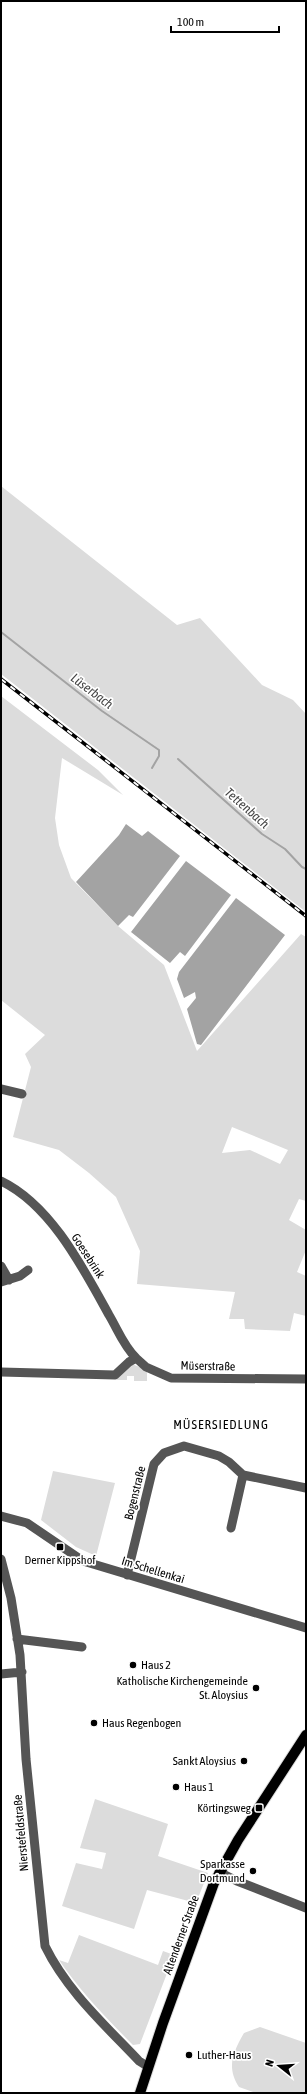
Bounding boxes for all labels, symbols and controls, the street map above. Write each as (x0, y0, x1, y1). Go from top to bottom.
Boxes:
scale bar (171, 8, 279, 34)
text: 100 m (177, 15, 204, 29)
water label: Lüserbach (68, 670, 117, 712)
water label: Tettenbach (222, 785, 273, 832)
street label: Goesebrink (68, 1231, 108, 1281)
street label: Müserstraße (181, 1359, 235, 1373)
district label: MÜSERSIEDLUNG (173, 1417, 269, 1432)
street label: Bogenstraße (122, 1465, 148, 1521)
marker: Derner Kippshof (55, 1542, 65, 1552)
place label: Derner Kippshof (24, 1553, 96, 1567)
street label: Im Schellenkai (120, 1554, 186, 1586)
place label: Haus 2 (141, 1658, 171, 1672)
marker: Haus 2 (128, 1660, 138, 1670)
place label: Katholische Kirchengemeinde St. Aloysius (116, 1674, 248, 1702)
marker: Katholische Kirchengemeinde St. Aloysius (251, 1683, 261, 1693)
place label: Haus Regenbogen (102, 1716, 181, 1730)
marker: Haus Regenbogen (89, 1718, 99, 1728)
place label: Sankt Aloysius (173, 1754, 236, 1768)
marker: Sankt Aloysius (239, 1756, 249, 1766)
place label: Haus 1 (184, 1780, 214, 1794)
marker: Haus 1 (171, 1782, 181, 1792)
street label: Nierstefeldstraße (11, 1794, 31, 1872)
place label: Körtingsweg (197, 1801, 252, 1815)
marker: Körtingsweg (254, 1803, 264, 1813)
place label: Sparkasse Dortmund (200, 1857, 245, 1885)
marker: Sparkasse Dortmund (248, 1866, 258, 1876)
street label: Altenderner Straße (160, 1893, 202, 1977)
north arrow (259, 2046, 299, 2086)
place label: Luther-Haus (197, 2048, 251, 2062)
marker: Luther-Haus (184, 2050, 194, 2060)
text: N (263, 2058, 276, 2068)

